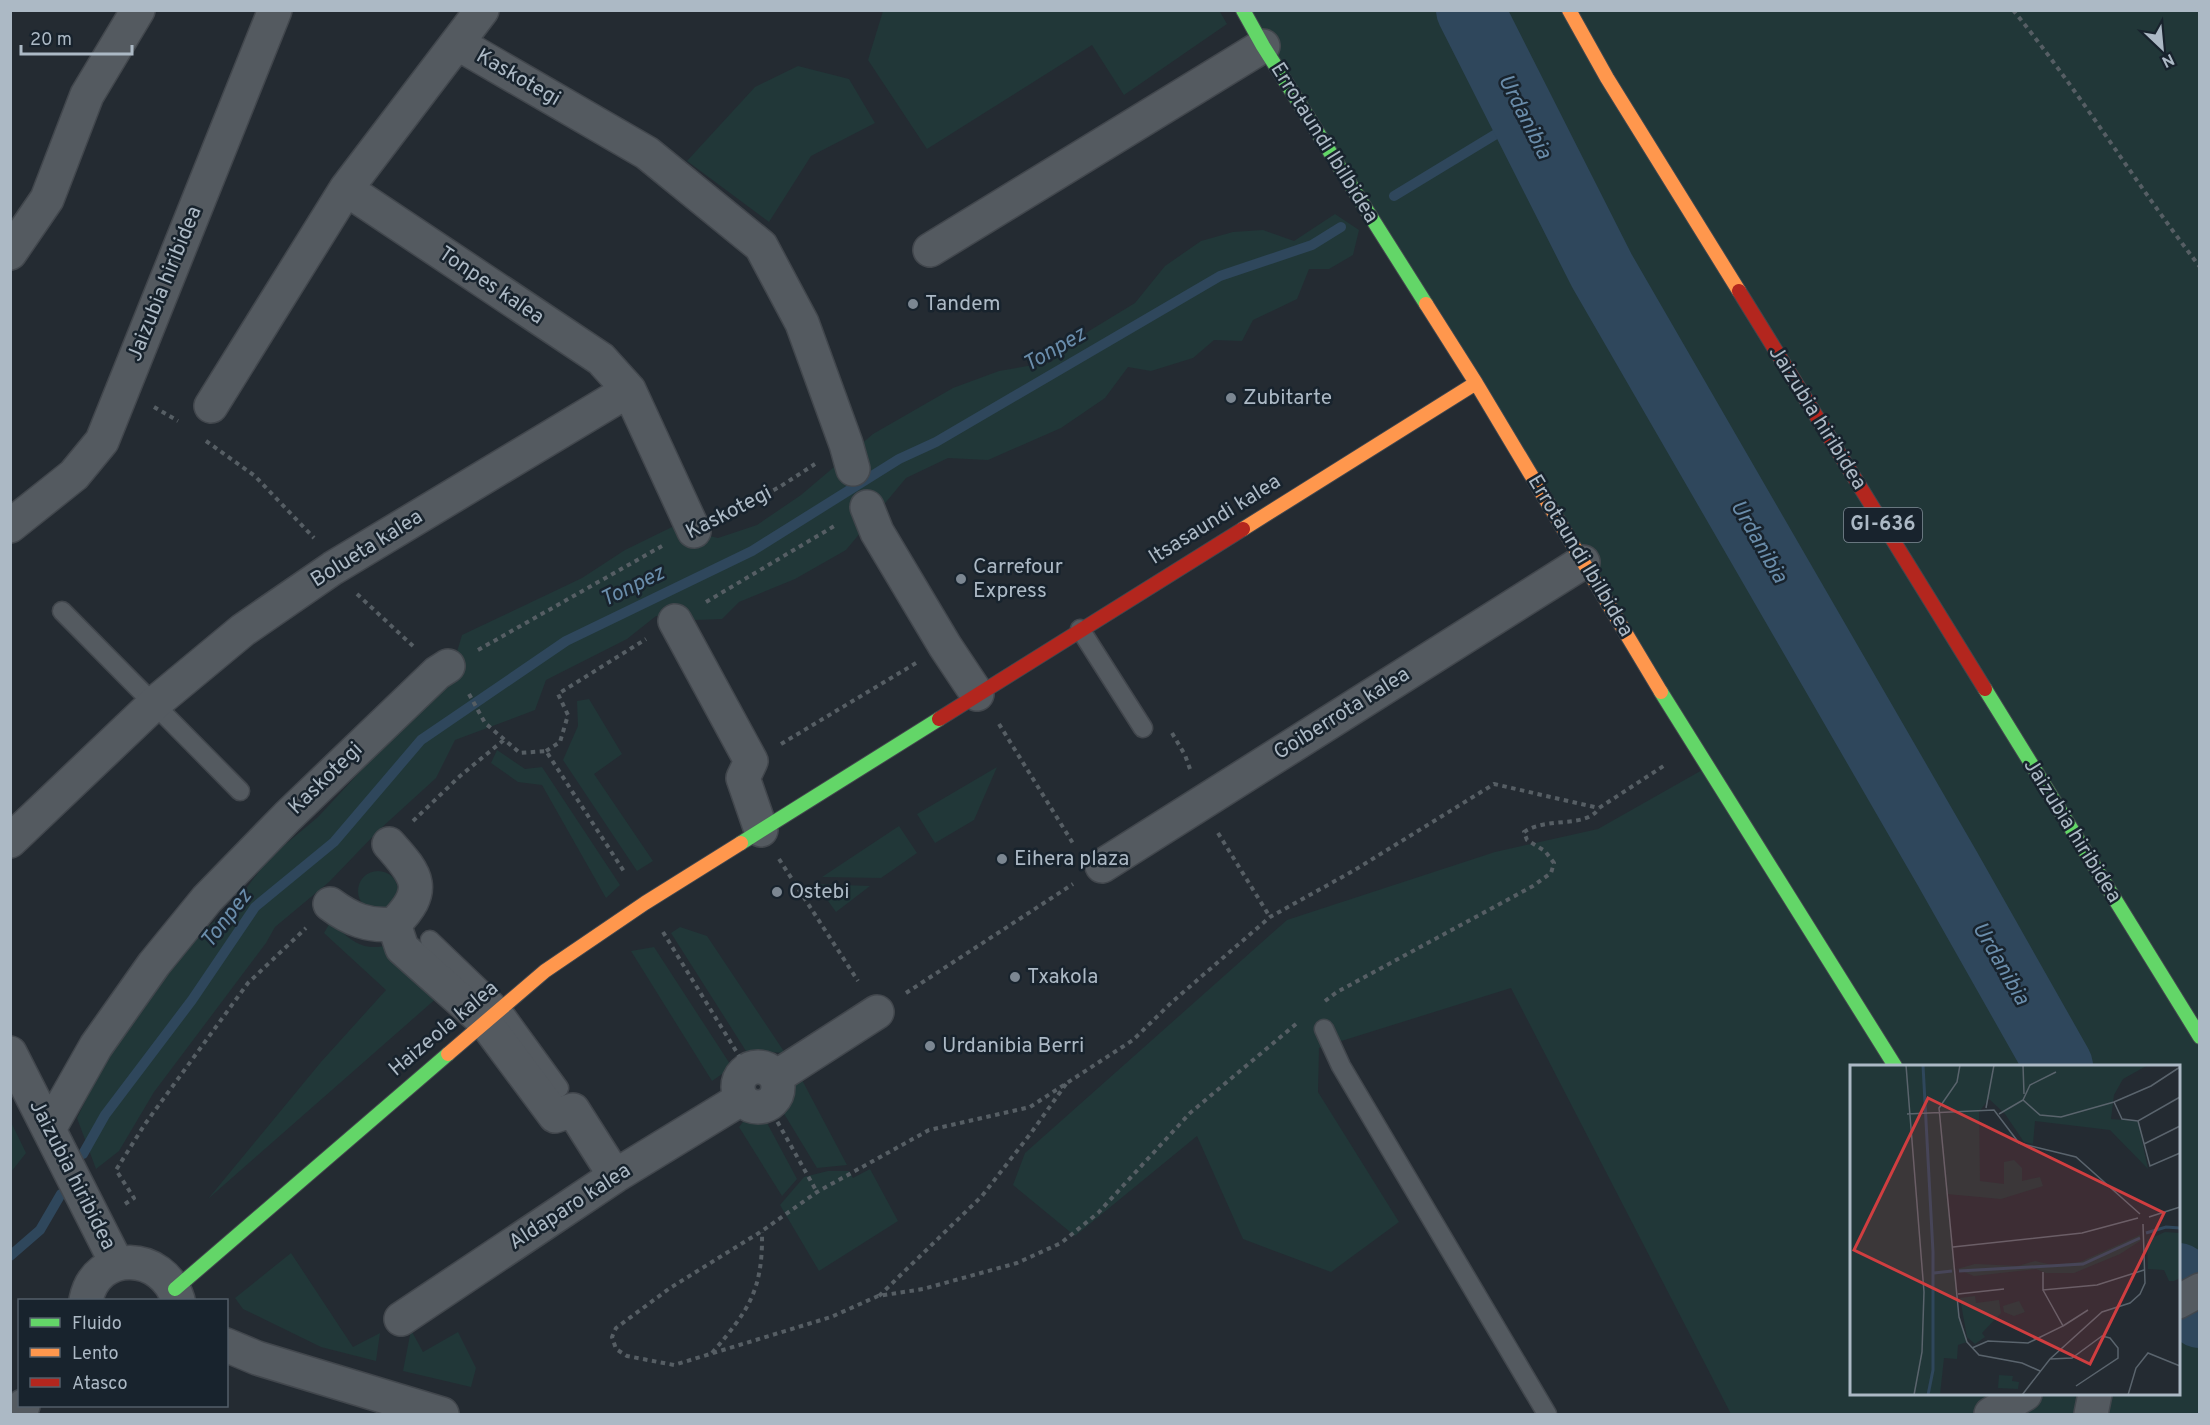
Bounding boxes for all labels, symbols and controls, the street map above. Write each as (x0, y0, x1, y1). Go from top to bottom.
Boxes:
scale bar (21, 18, 132, 56)
north arrow (2132, 18, 2192, 78)
text: 20 m (30, 29, 72, 52)
street label: Kaskotegi (471, 43, 565, 113)
text: N (2158, 48, 2177, 71)
street label: Errotaundi Ibilbidea (1264, 58, 1384, 228)
water label: Urdanibia (1491, 70, 1557, 165)
street label: Jaizubia hiribidea (122, 202, 208, 366)
street label: Tonpes kalea (433, 241, 549, 331)
place label: Tandem (925, 291, 1000, 318)
marker: Tandem (906, 297, 920, 311)
water label: Tonpez (1019, 321, 1092, 379)
street label: Jaizubia hiribidea (1762, 341, 1872, 495)
place label: Zubitarte (1243, 385, 1332, 412)
marker: Zubitarte (1224, 391, 1238, 405)
street label: Itsasaundi kalea (1144, 469, 1286, 571)
street label: Errotaundi Ibilbidea (1521, 470, 1639, 642)
street label: Kaskotegi (681, 480, 777, 546)
water label: Urdanibia (1723, 496, 1793, 589)
street label: Bolueta kalea (306, 504, 428, 594)
road number: GI-636 (1844, 508, 1922, 542)
place label: Carrefour Express (973, 554, 1063, 605)
water label: Tonpez (597, 559, 671, 614)
marker: Carrefour Express (954, 572, 968, 586)
street label: Goiberrota kalea (1269, 661, 1415, 767)
street label: Kaskotegi (283, 737, 369, 821)
street label: Jaizubia hiribidea (2017, 754, 2127, 908)
place label: Eihera plaza (1014, 846, 1129, 873)
marker: Eihera plaza (995, 852, 1009, 866)
place label: Ostebi (789, 879, 850, 906)
water label: Tonpez (195, 883, 259, 954)
marker: Ostebi (770, 885, 784, 899)
water label: Urdanibia (1965, 918, 2035, 1011)
place label: Txakola (1027, 964, 1098, 991)
marker: Txakola (1008, 970, 1022, 984)
street label: Haizeola kalea (384, 975, 504, 1083)
place label: Urdanibia Berri (942, 1033, 1084, 1060)
marker: Urdanibia Berri (923, 1039, 937, 1053)
inset map (1850, 1065, 2180, 1395)
street label: Jaizubia hiribidea (22, 1095, 122, 1255)
street label: Aldaparo kalea (504, 1158, 636, 1256)
legend (18, 1299, 228, 1407)
text: Fluido (72, 1313, 122, 1336)
text: Lento (72, 1343, 118, 1366)
text: Atasco (72, 1373, 128, 1396)

